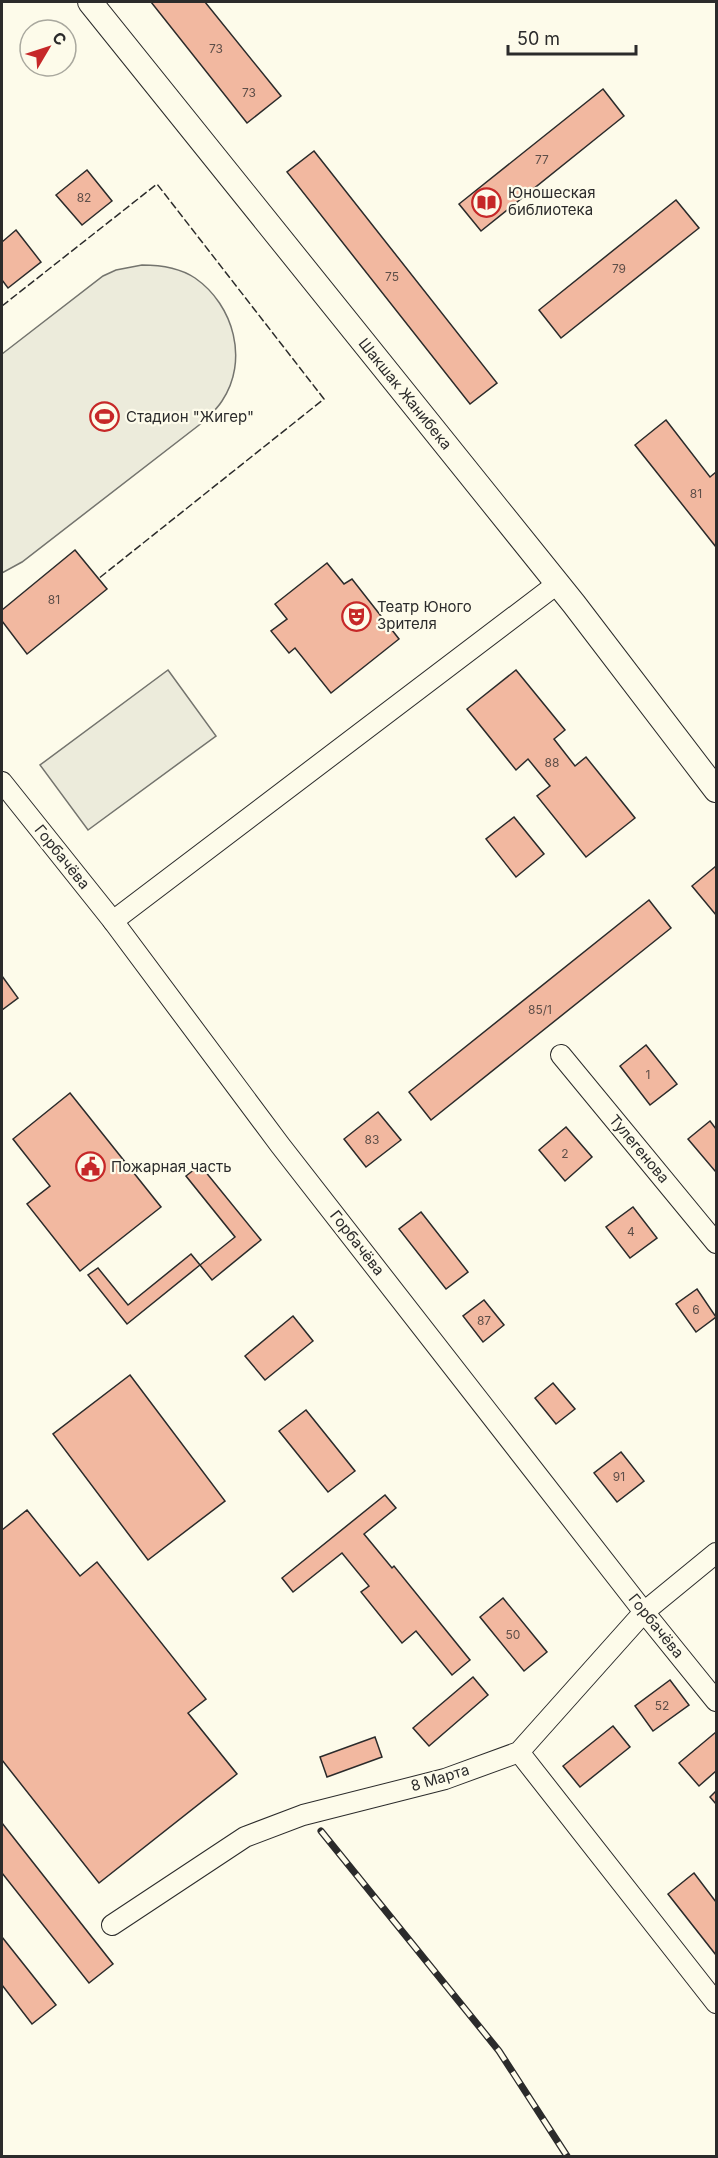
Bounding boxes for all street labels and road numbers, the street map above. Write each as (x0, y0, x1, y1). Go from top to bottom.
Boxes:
street label: Шакшак Жанибека (355, 334, 456, 453)
street label: Горбачёва (31, 821, 94, 893)
street label: Тулегенова (605, 1111, 674, 1187)
street label: Горбачёва (326, 1206, 389, 1279)
street label: Горбачёва (625, 1590, 688, 1662)
street label: 8 Марта (408, 1760, 471, 1795)

